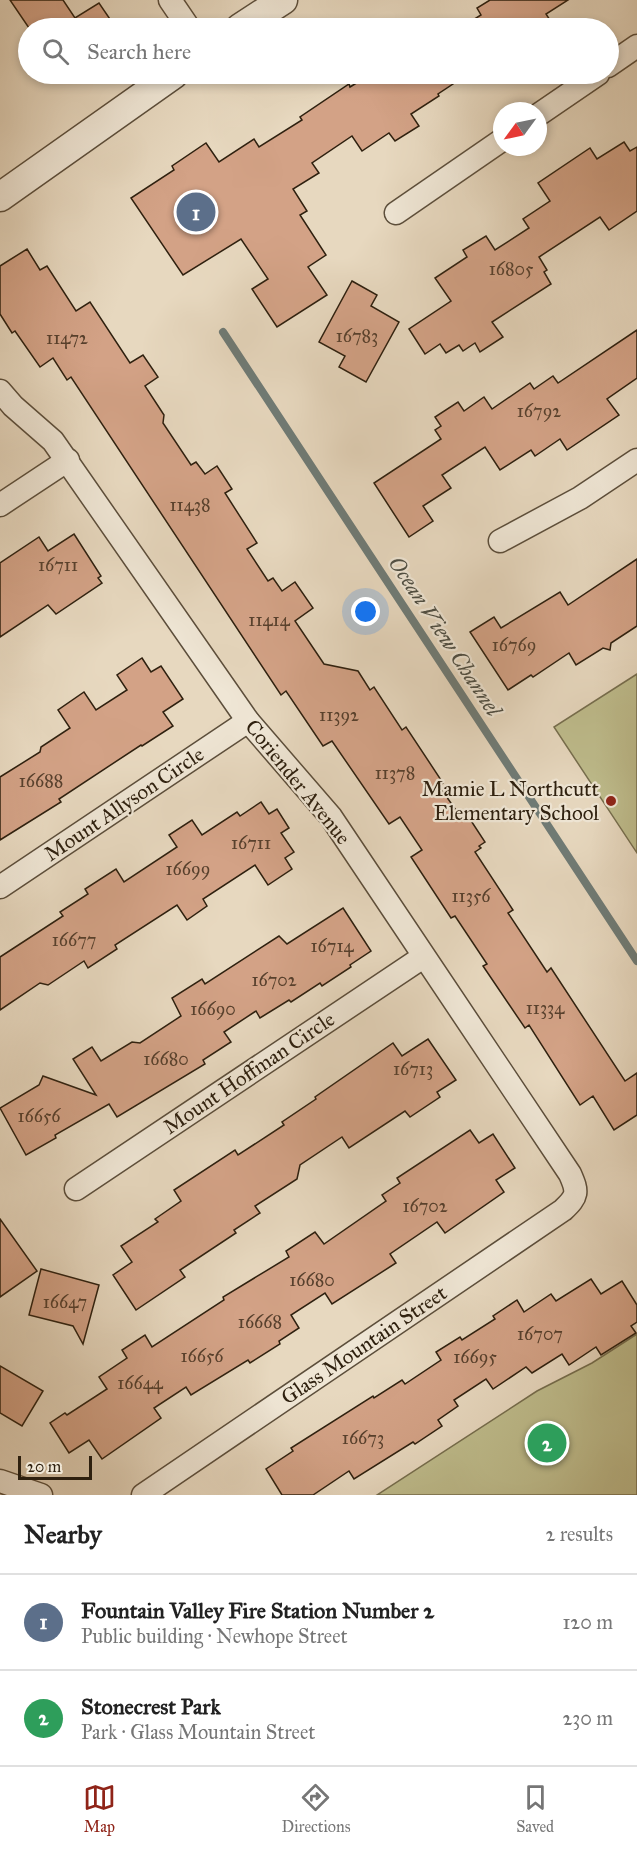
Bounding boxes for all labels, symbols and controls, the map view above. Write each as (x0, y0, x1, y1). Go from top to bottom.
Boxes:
search box (18, 18, 619, 84)
icon: search (39, 35, 72, 68)
text: Search here (87, 38, 191, 65)
north arrow (493, 102, 547, 156)
pin: 1 (176, 190, 216, 234)
house number: 16805 (489, 258, 534, 280)
house number: 16783 (336, 325, 378, 347)
house number: 11472 (46, 327, 88, 349)
house number: 16792 (517, 400, 561, 422)
house number: 11438 (169, 494, 211, 516)
water label: Ocean View Channel (383, 551, 508, 723)
house number: 16711 (38, 554, 78, 576)
your location (351, 597, 380, 626)
house number: 11414 (248, 609, 291, 631)
house number: 16769 (492, 634, 536, 656)
house number: 11392 (319, 704, 359, 726)
street label: Coriender Avenue (240, 714, 357, 850)
street label: Mount Allyson Circle (39, 741, 209, 867)
house number: 11378 (375, 762, 415, 784)
house number: 16688 (19, 770, 63, 792)
place label: Mamie L Northcutt Elementary School (422, 776, 600, 826)
marker: Mamie L Northcutt Elementary School (604, 794, 618, 808)
house number: 16711 (231, 832, 271, 854)
house number: 16699 (166, 858, 210, 880)
house number: 11356 (451, 885, 491, 907)
house number: 16677 (52, 929, 96, 951)
house number: 16714 (310, 935, 354, 957)
house number: 16702 (251, 969, 297, 991)
house number: 11334 (526, 997, 565, 1019)
house number: 16690 (190, 998, 236, 1020)
street label: Mount Hoffman Circle (158, 1006, 340, 1140)
house number: 16680 (143, 1048, 189, 1070)
house number: 16713 (393, 1058, 433, 1080)
house number: 16656 (17, 1105, 61, 1127)
house number: 16702 (402, 1195, 448, 1217)
house number: 16680 (289, 1269, 335, 1291)
street label: Glass Mountain Street (276, 1280, 452, 1410)
house number: 16647 (43, 1291, 87, 1313)
house number: 16668 (238, 1311, 282, 1333)
house number: 16707 (517, 1323, 563, 1345)
house number: 16656 (180, 1345, 224, 1367)
house number: 16695 (453, 1346, 497, 1368)
house number: 16644 (117, 1372, 164, 1394)
pin: 2 (528, 1420, 566, 1466)
house number: 16673 (342, 1427, 384, 1449)
scale bar (18, 1453, 92, 1480)
text: 20 m (27, 1457, 61, 1476)
text: Nearby (24, 1518, 102, 1550)
text: 2 results (545, 1522, 613, 1546)
text: Fountain Valley Fire Station Number 2 (81, 1597, 434, 1624)
text: 1 (40, 1610, 47, 1634)
text: 120 m (562, 1610, 613, 1634)
text: Public building · Newhope Street (81, 1624, 348, 1648)
text: Stonecrest Park (81, 1693, 221, 1720)
text: 2 (39, 1706, 48, 1730)
text: 230 m (562, 1706, 613, 1730)
text: Park · Glass Mountain Street (81, 1720, 315, 1744)
tab: Map (83, 1781, 116, 1836)
tab: Directions (282, 1781, 350, 1836)
tab: Saved (516, 1781, 554, 1836)

